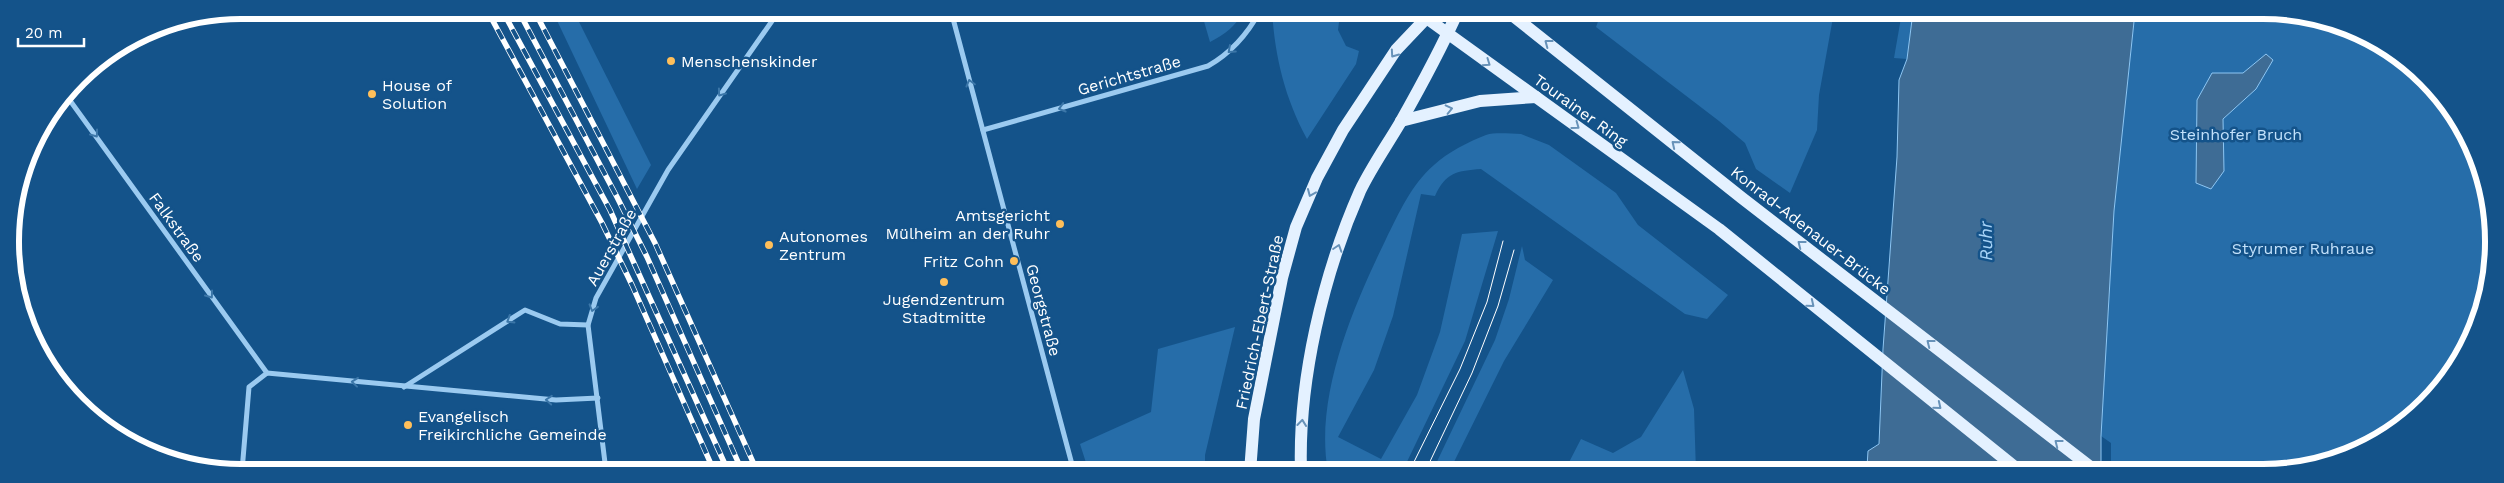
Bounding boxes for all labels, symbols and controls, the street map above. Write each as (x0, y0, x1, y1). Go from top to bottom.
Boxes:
scale bar (18, 15, 84, 47)
text: 20 m (25, 24, 63, 42)
one-way arrow (1545, 41, 1554, 49)
one-way arrow (1227, 44, 1236, 53)
one-way arrow (1391, 48, 1400, 58)
place label: Menschenskinder (681, 52, 818, 71)
street label: Gerichtstraße (1075, 52, 1183, 99)
marker: Menschenskinder (665, 55, 677, 67)
one-way arrow (1481, 57, 1491, 66)
street label: Tourainer Ring (1530, 70, 1632, 151)
place label: House of Solution (382, 76, 453, 113)
one-way arrow (966, 80, 976, 88)
one-way arrow (718, 87, 726, 96)
marker: House of Solution (366, 88, 378, 100)
one-way arrow (1058, 102, 1066, 112)
one-way arrow (1444, 104, 1453, 115)
one-way arrow (1570, 120, 1579, 128)
park label: Steinhofer Bruch (2170, 125, 2302, 144)
one-way arrow (89, 129, 98, 138)
one-way arrow (1672, 142, 1681, 150)
street label: Konrad-Adenauer-Brücke (1727, 162, 1894, 299)
one-way arrow (1306, 188, 1317, 197)
street label: Falkstraße (145, 189, 208, 266)
street label: Auerstraße (582, 205, 640, 289)
place label: Amtsgericht Mülheim an der Ruhr (886, 206, 1050, 243)
marker: Amtsgericht Mülheim an der Ruhr (1054, 218, 1066, 230)
water label: Ruhr (1975, 220, 1996, 261)
place label: Autonomes Zentrum (779, 227, 868, 264)
street label: Friedrich-Ebert-Straße (1232, 233, 1287, 411)
marker: Autonomes Zentrum (763, 239, 775, 251)
park label: Styrumer Ruhraue (2232, 239, 2374, 258)
one-way arrow (1798, 241, 1807, 249)
one-way arrow (1333, 244, 1343, 253)
place label: Fritz Cohn (923, 252, 1004, 271)
marker: Fritz Cohn (1008, 255, 1020, 267)
street label: Georgstraße (1022, 262, 1065, 358)
marker: Jugendzentrum Stadtmitte (938, 276, 950, 288)
one-way arrow (204, 289, 213, 299)
place label: Jugendzentrum Stadtmitte (883, 290, 1005, 327)
one-way arrow (1805, 298, 1814, 306)
one-way arrow (589, 303, 599, 311)
one-way arrow (506, 313, 515, 323)
one-way arrow (1926, 340, 1935, 349)
one-way arrow (351, 377, 359, 388)
one-way arrow (545, 394, 553, 405)
one-way arrow (1932, 400, 1941, 408)
place label: Evangelisch Freikirchliche Gemeinde (418, 407, 607, 444)
marker: Evangelisch Freikirchliche Gemeinde (402, 419, 414, 431)
one-way arrow (1296, 419, 1307, 427)
one-way arrow (2055, 440, 2064, 448)

